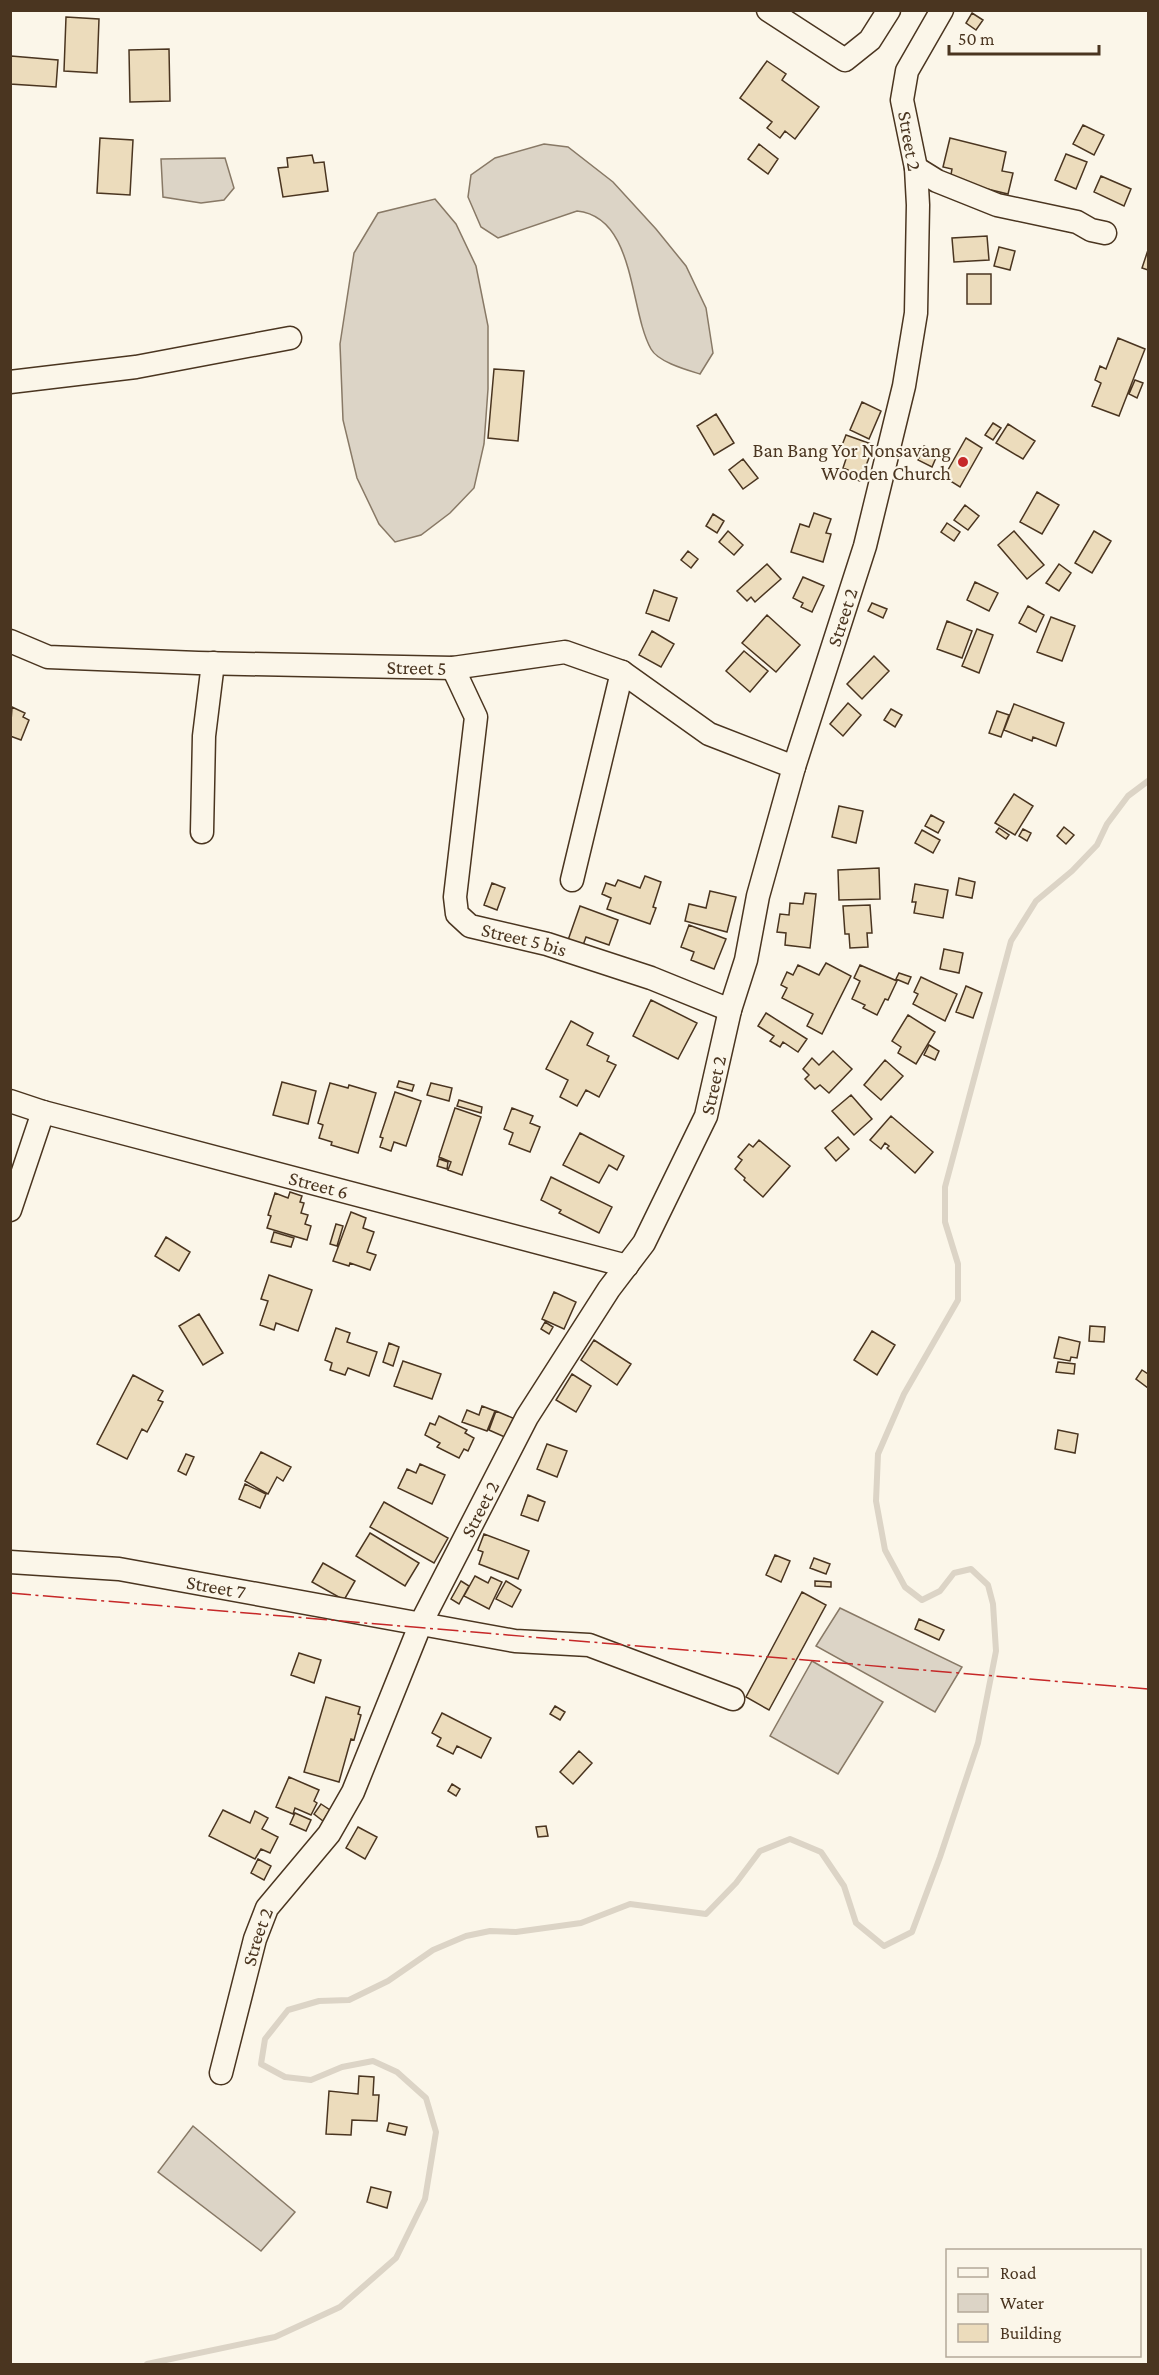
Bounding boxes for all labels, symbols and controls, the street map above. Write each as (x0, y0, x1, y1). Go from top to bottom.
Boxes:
scale bar (949, 18, 1099, 56)
text: 50 m (958, 29, 995, 49)
street label: Street 2 (894, 109, 926, 173)
place label: Ban Bang Yor Nonsavang Wooden Church (753, 439, 951, 484)
marker: Ban Bang Yor Nonsavang Wooden Church (956, 455, 970, 469)
street label: Street 2 (822, 585, 862, 649)
street label: Street 5 (386, 656, 447, 679)
street label: Street 5 bis (479, 918, 570, 961)
street label: Street 2 (696, 1053, 730, 1117)
street label: Street 6 (287, 1166, 351, 1203)
street label: Street 2 (456, 1477, 503, 1541)
street label: Street 7 (185, 1570, 248, 1603)
street label: Street 2 (238, 1904, 277, 1968)
legend (946, 2249, 1141, 2357)
text: Road (1000, 2263, 1037, 2283)
text: Water (1000, 2293, 1045, 2313)
text: Building (1000, 2323, 1062, 2343)

